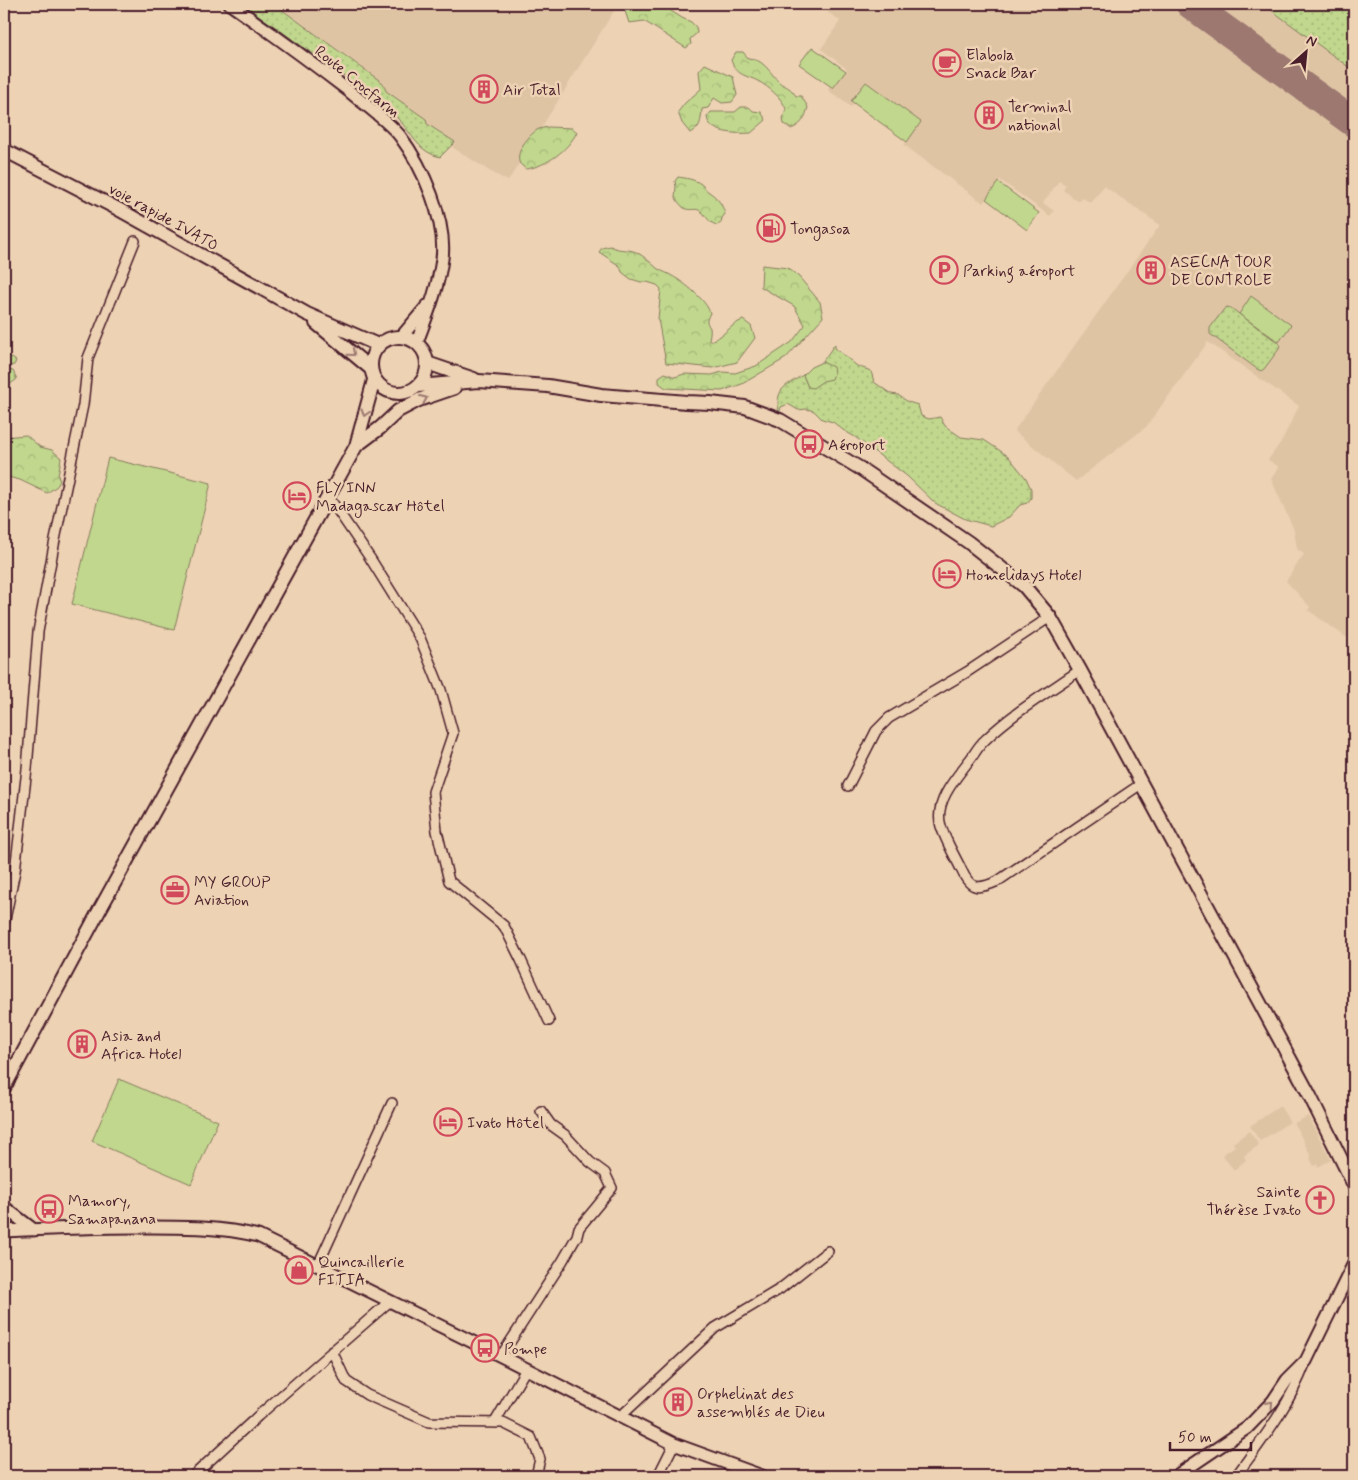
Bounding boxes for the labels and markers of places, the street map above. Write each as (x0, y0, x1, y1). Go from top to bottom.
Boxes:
place label: Elabola Snack Bar (966, 45, 1037, 84)
cafe icon: Elabola Snack Bar (932, 48, 962, 78)
building icon: Air Total (469, 74, 499, 104)
place label: Air Total (503, 80, 561, 101)
place label: Terminal national (1008, 97, 1072, 136)
building icon: Terminal national (974, 100, 1004, 130)
fuel station icon: Tongasoa (756, 213, 786, 243)
place label: Tongasoa (790, 219, 851, 241)
place label: ASECNA TOUR DE CONTROLE (1170, 252, 1272, 291)
parking icon: Parking aéroport (929, 255, 959, 285)
building icon: ASECNA TOUR DE CONTROLE (1136, 255, 1166, 285)
place label: Parking aéroport (963, 261, 1076, 283)
bus stop icon: Aéroport (794, 429, 824, 459)
place label: Aéroport (828, 435, 886, 456)
place label: FLY INN Madagascar Hôtel (316, 478, 445, 518)
hotel icon: FLY INN Madagascar Hôtel (282, 481, 312, 511)
hotel icon: Homelidays Hotel (932, 559, 962, 589)
place label: Homelidays Hotel (966, 565, 1081, 586)
place label: MY GROUP Aviation (194, 872, 270, 911)
office icon: MY GROUP Aviation (160, 875, 190, 905)
place label: Asia and Africa Hotel (101, 1026, 181, 1065)
building icon: Asia and Africa Hotel (67, 1029, 97, 1059)
hotel icon: Ivato Hôtel (433, 1107, 463, 1137)
place label: Ivato Hôtel (467, 1113, 544, 1134)
place label: Sainte Thérèse Ivato (1206, 1182, 1301, 1221)
church icon: Sainte Thérèse Ivato (1305, 1185, 1335, 1215)
place label: Mamory, Samapanana (68, 1191, 156, 1230)
bus stop icon: Mamory, Samapanana (34, 1194, 64, 1224)
place label: Quincaillerie FITIA (318, 1252, 405, 1291)
shop icon: Quincaillerie FITIA (284, 1255, 314, 1285)
bus stop icon: Pompe (470, 1333, 500, 1363)
place label: Pompe (504, 1339, 547, 1360)
place label: Orphelinat des assemblés de Dieu (697, 1384, 825, 1423)
building icon: Orphelinat des assemblés de Dieu (663, 1387, 693, 1417)

